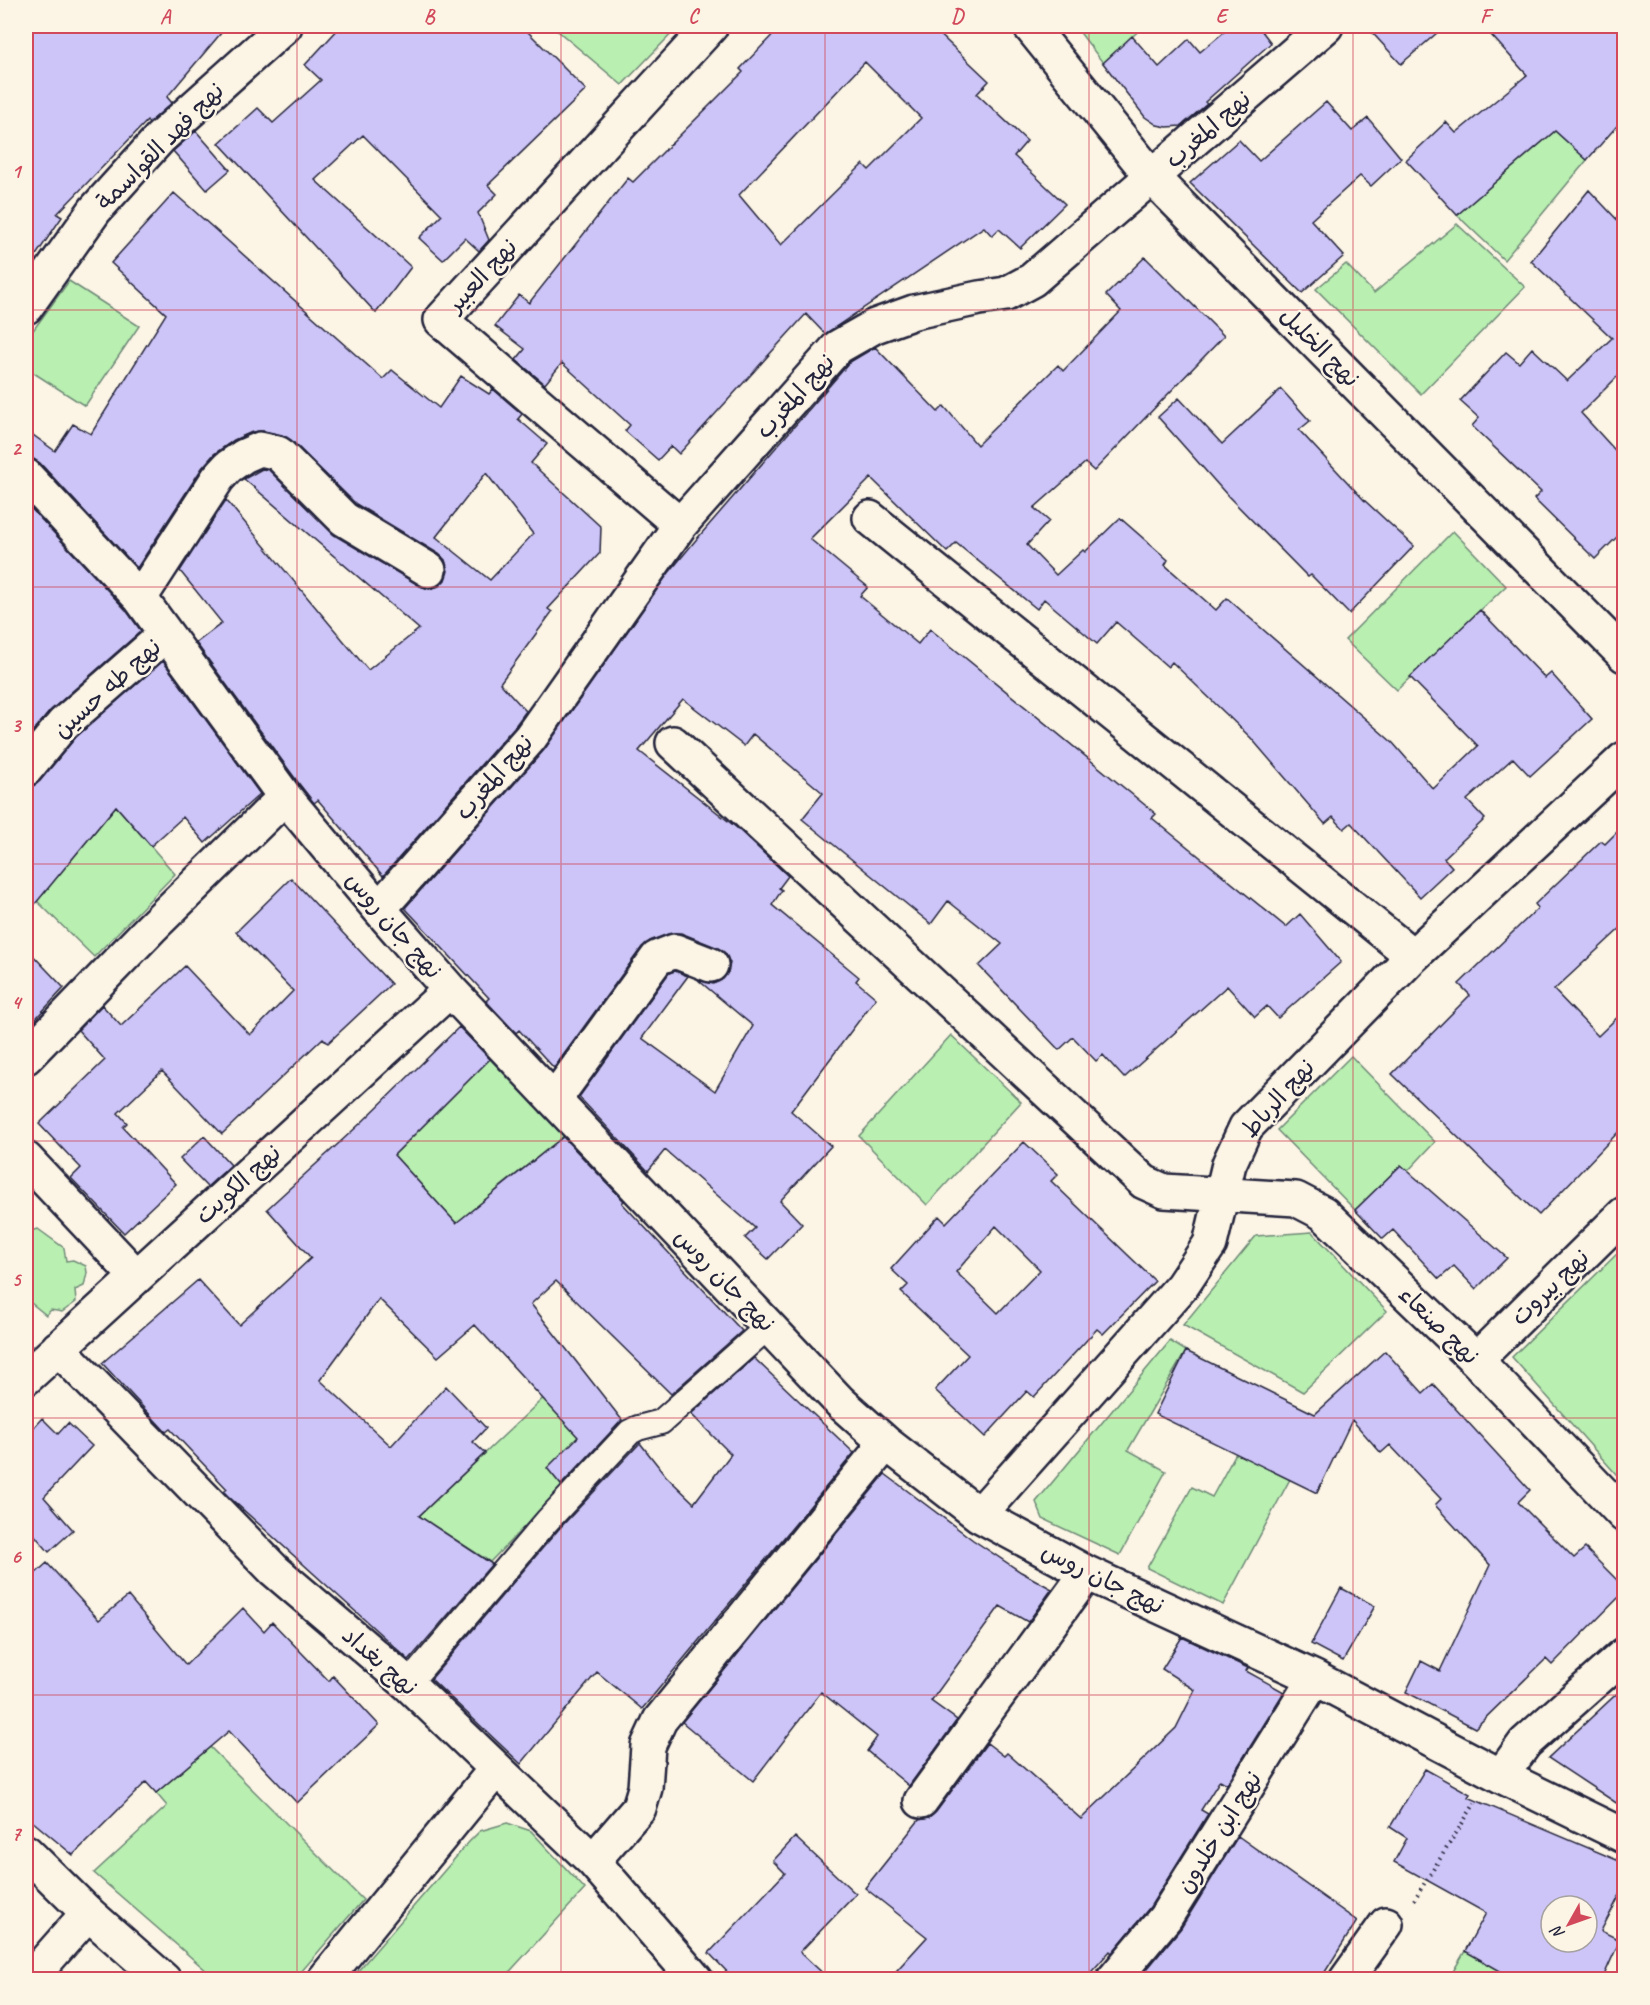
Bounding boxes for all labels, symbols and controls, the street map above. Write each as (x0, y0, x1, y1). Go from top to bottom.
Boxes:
text: A (160, 4, 172, 29)
text: B (424, 4, 436, 29)
text: C (688, 4, 700, 29)
text: D (951, 4, 965, 29)
text: E (1216, 4, 1230, 29)
text: F (1480, 4, 1494, 29)
street label: نهج فهد القواسمة (90, 76, 231, 217)
street label: نهج المغرب (1159, 83, 1258, 175)
text: 1 (12, 159, 23, 184)
street label: نهج العبير (439, 232, 524, 320)
street label: نهج الخليل (1273, 301, 1366, 394)
street label: نهج المغرب (749, 347, 842, 445)
text: 2 (12, 436, 23, 461)
street label: نهج طه حسين (47, 632, 168, 745)
text: 3 (12, 713, 23, 738)
street label: نهج المغرب (448, 728, 540, 827)
street label: نهج جان روس (338, 865, 449, 986)
text: 4 (12, 990, 24, 1015)
street label: نهج الرباط (1235, 1052, 1322, 1144)
street label: نهج الكويت (189, 1138, 288, 1231)
street label: نهج جان روس (667, 1222, 782, 1339)
street label: نهج بيروت (1504, 1242, 1596, 1332)
text: 5 (12, 1267, 23, 1292)
street label: نهج صنعاء (1392, 1279, 1486, 1372)
street label: نهج جان روس (1036, 1535, 1169, 1621)
text: 6 (11, 1544, 22, 1569)
street label: نهج بغداد (335, 1620, 424, 1703)
street label: نهج ابن خلدون (1170, 1765, 1269, 1899)
text: 7 (12, 1821, 23, 1846)
north arrow (1539, 1894, 1599, 1954)
text: N (1545, 1920, 1569, 1943)

